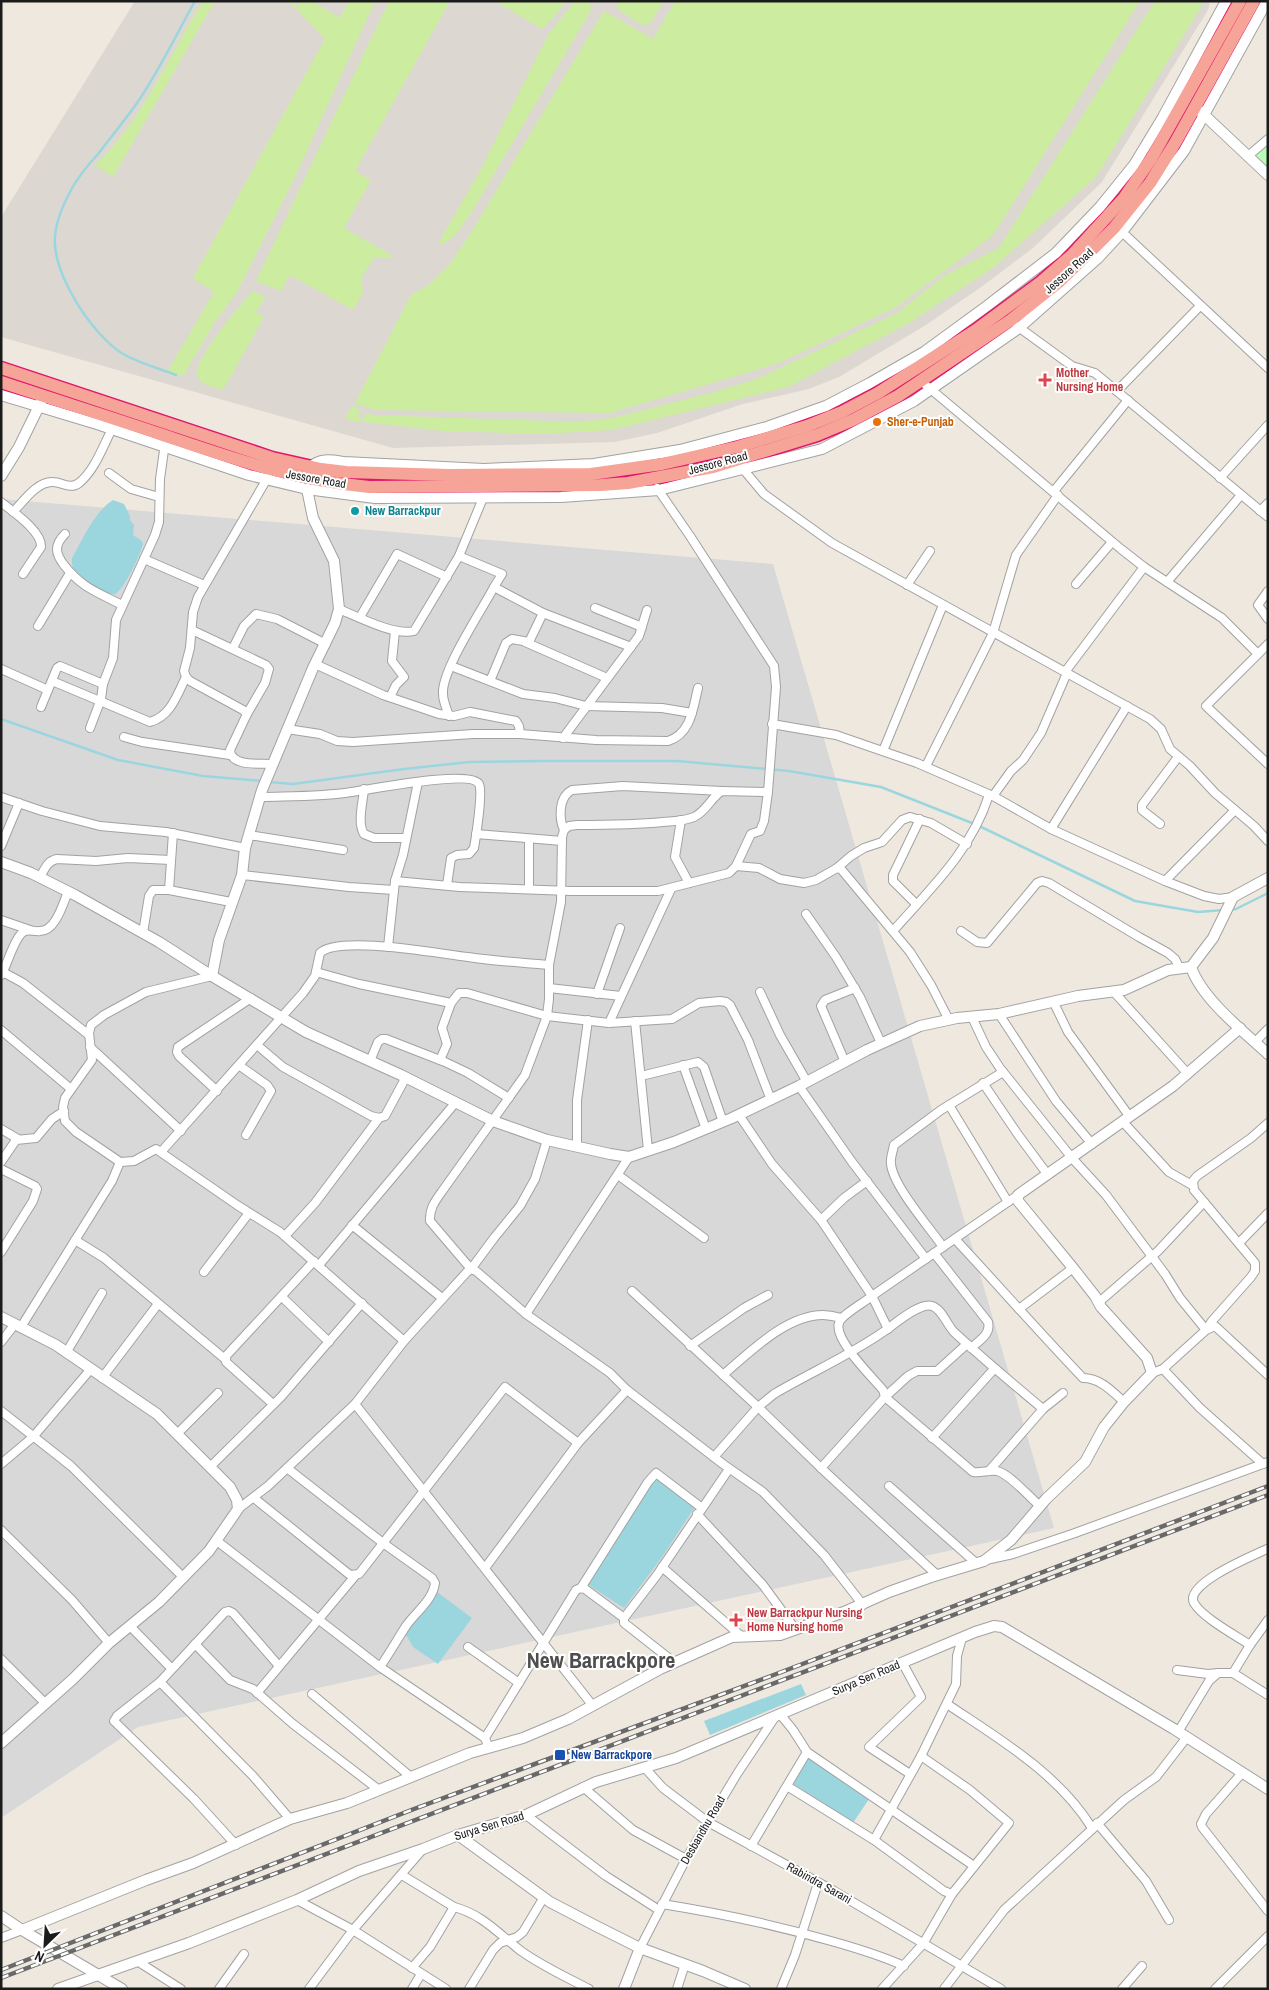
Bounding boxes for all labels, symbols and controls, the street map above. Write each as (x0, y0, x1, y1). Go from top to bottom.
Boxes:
street label: Jessore Road (1041, 245, 1097, 297)
place label: Mother Nursing Home (1056, 365, 1124, 395)
marker: Mother Nursing Home (1038, 373, 1052, 387)
place label: Sher-e-Punjab (887, 414, 954, 430)
marker: Sher-e-Punjab (871, 416, 883, 428)
street label: Jessore Road (687, 447, 749, 479)
street label: Jessore Road (285, 466, 347, 492)
place label: New Barrackpur (365, 503, 441, 519)
marker: New Barrackpur (349, 505, 361, 517)
place label: New Barrackpur Nursing Home Nursing home (747, 1605, 862, 1635)
marker: New Barrackpur Nursing Home Nursing home (729, 1613, 743, 1627)
district label: New Barrackpore (527, 1645, 675, 1675)
street label: Surya Sen Road (830, 1657, 902, 1699)
place label: New Barrackpore (571, 1747, 652, 1763)
marker: New Barrackpore (553, 1748, 567, 1762)
street label: Desbandhu Road (677, 1793, 729, 1867)
street label: Surya Sen Road (452, 1808, 526, 1844)
street label: Rabindra Sarani (784, 1858, 854, 1908)
north arrow (20, 1920, 70, 1970)
text: N (32, 1947, 47, 1967)

